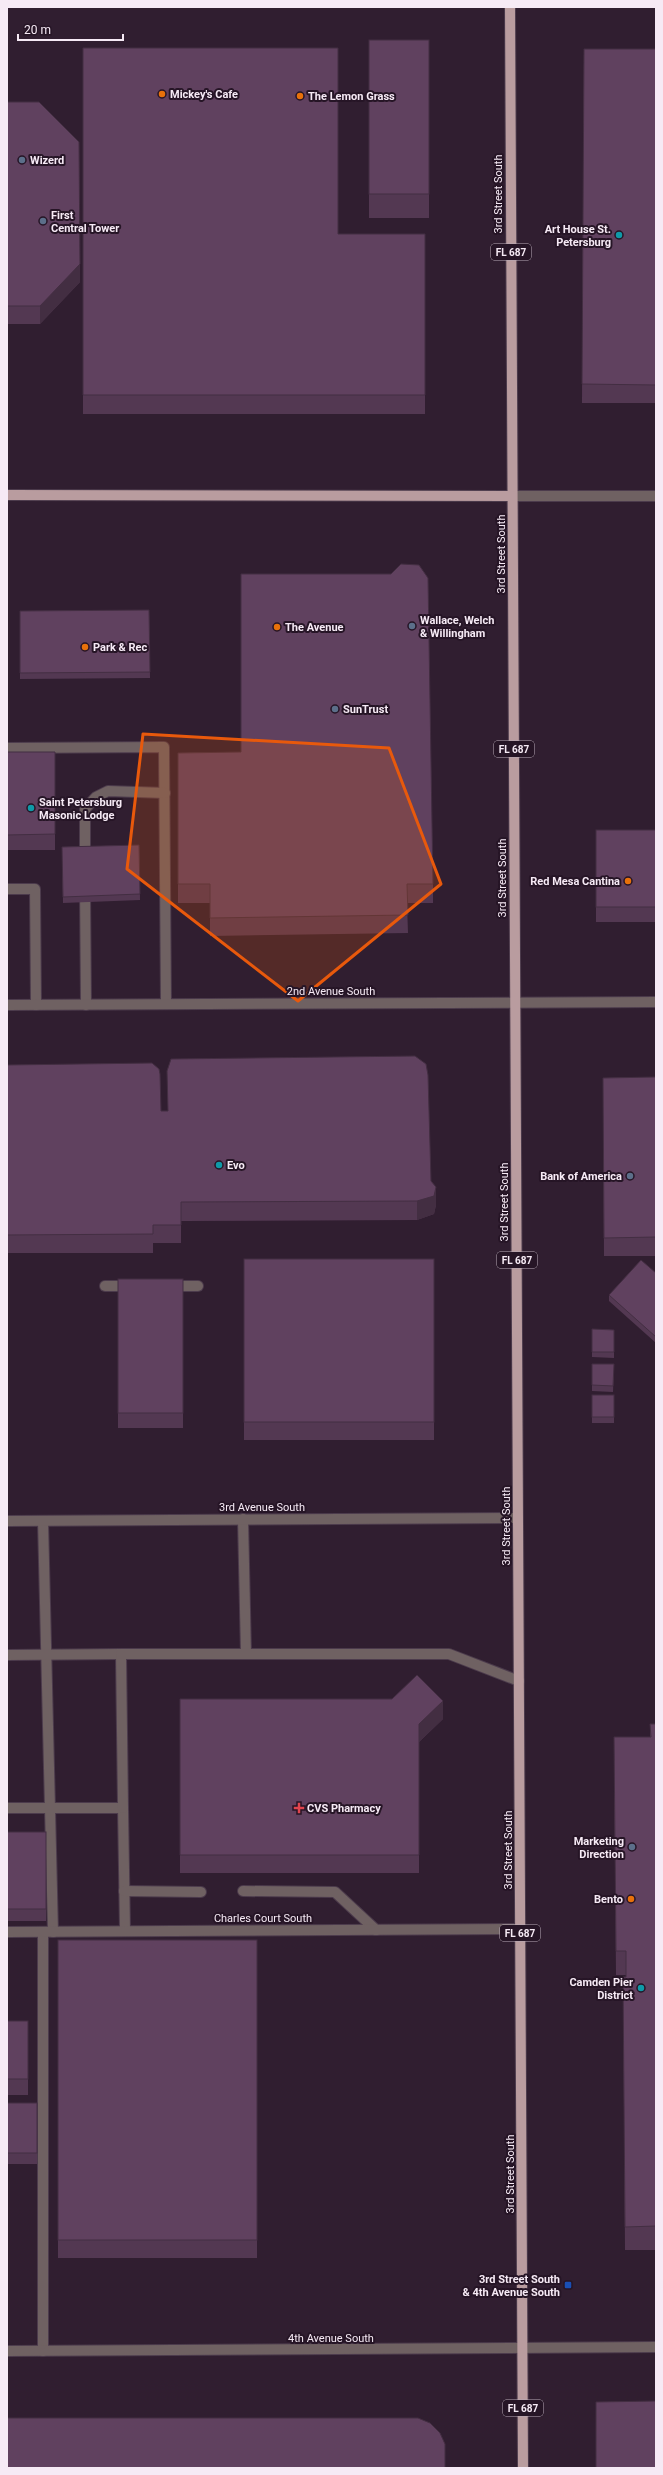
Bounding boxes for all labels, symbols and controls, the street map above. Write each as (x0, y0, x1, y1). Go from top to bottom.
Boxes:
scale bar (18, 16, 123, 42)
text: 20 m (24, 23, 51, 37)
place label: Mickey's Cafe (170, 88, 238, 101)
marker: Mickey's Cafe (157, 89, 167, 99)
place label: The Lemon Grass (308, 90, 395, 103)
marker: The Lemon Grass (295, 91, 305, 101)
place label: Wizerd (30, 154, 64, 167)
street label: 3rd Street South (492, 154, 505, 234)
marker: Wizerd (17, 155, 27, 165)
place label: First Central Tower (51, 209, 119, 235)
marker: First Central Tower (38, 216, 48, 226)
place label: Art House St. Petersburg (545, 223, 611, 249)
marker: Art House St. Petersburg (614, 230, 624, 240)
road number: FL 687 (491, 244, 531, 260)
street label: 3rd Street South (495, 514, 508, 594)
place label: Wallace, Welch & Willingham (420, 614, 494, 640)
place label: The Avenue (285, 621, 344, 634)
marker: Wallace, Welch & Willingham (407, 621, 417, 631)
marker: The Avenue (272, 622, 282, 632)
place label: Park & Rec (93, 641, 148, 654)
marker: Park & Rec (80, 642, 90, 652)
place label: SunTrust (343, 703, 388, 716)
marker: SunTrust (330, 704, 340, 714)
road number: FL 687 (494, 741, 534, 757)
place label: Saint Petersburg Masonic Lodge (39, 796, 122, 822)
marker: Saint Petersburg Masonic Lodge (26, 803, 36, 813)
street label: 3rd Street South (496, 838, 509, 918)
place label: Red Mesa Cantina (530, 875, 620, 888)
marker: Red Mesa Cantina (623, 876, 633, 886)
street label: 2nd Avenue South (287, 985, 375, 998)
place label: Evo (227, 1159, 245, 1172)
marker: Evo (214, 1160, 224, 1170)
street label: 3rd Street South (498, 1162, 511, 1242)
place label: Bank of America (540, 1170, 622, 1183)
marker: Bank of America (625, 1171, 635, 1181)
road number: FL 687 (497, 1252, 537, 1268)
street label: 3rd Street South (500, 1486, 513, 1566)
street label: 3rd Avenue South (219, 1501, 305, 1514)
place label: CVS Pharmacy (307, 1802, 381, 1815)
marker: CVS Pharmacy (294, 1803, 304, 1813)
street label: 3rd Street South (502, 1810, 515, 1890)
place label: Marketing Direction (574, 1835, 624, 1861)
marker: Marketing Direction (627, 1842, 637, 1852)
place label: Bento (594, 1893, 623, 1906)
marker: Bento (626, 1894, 636, 1904)
street label: Charles Court South (214, 1912, 312, 1925)
road number: FL 687 (500, 1925, 540, 1941)
place label: Camden Pier District (569, 1976, 633, 2002)
marker: Camden Pier District (636, 1983, 646, 1993)
street label: 3rd Street South (504, 2134, 517, 2214)
place label: 3rd Street South & 4th Avenue South (463, 2273, 560, 2299)
marker: 3rd Street South & 4th Avenue South (563, 2280, 573, 2290)
street label: 4th Avenue South (288, 2332, 374, 2345)
road number: FL 687 (503, 2400, 543, 2416)

